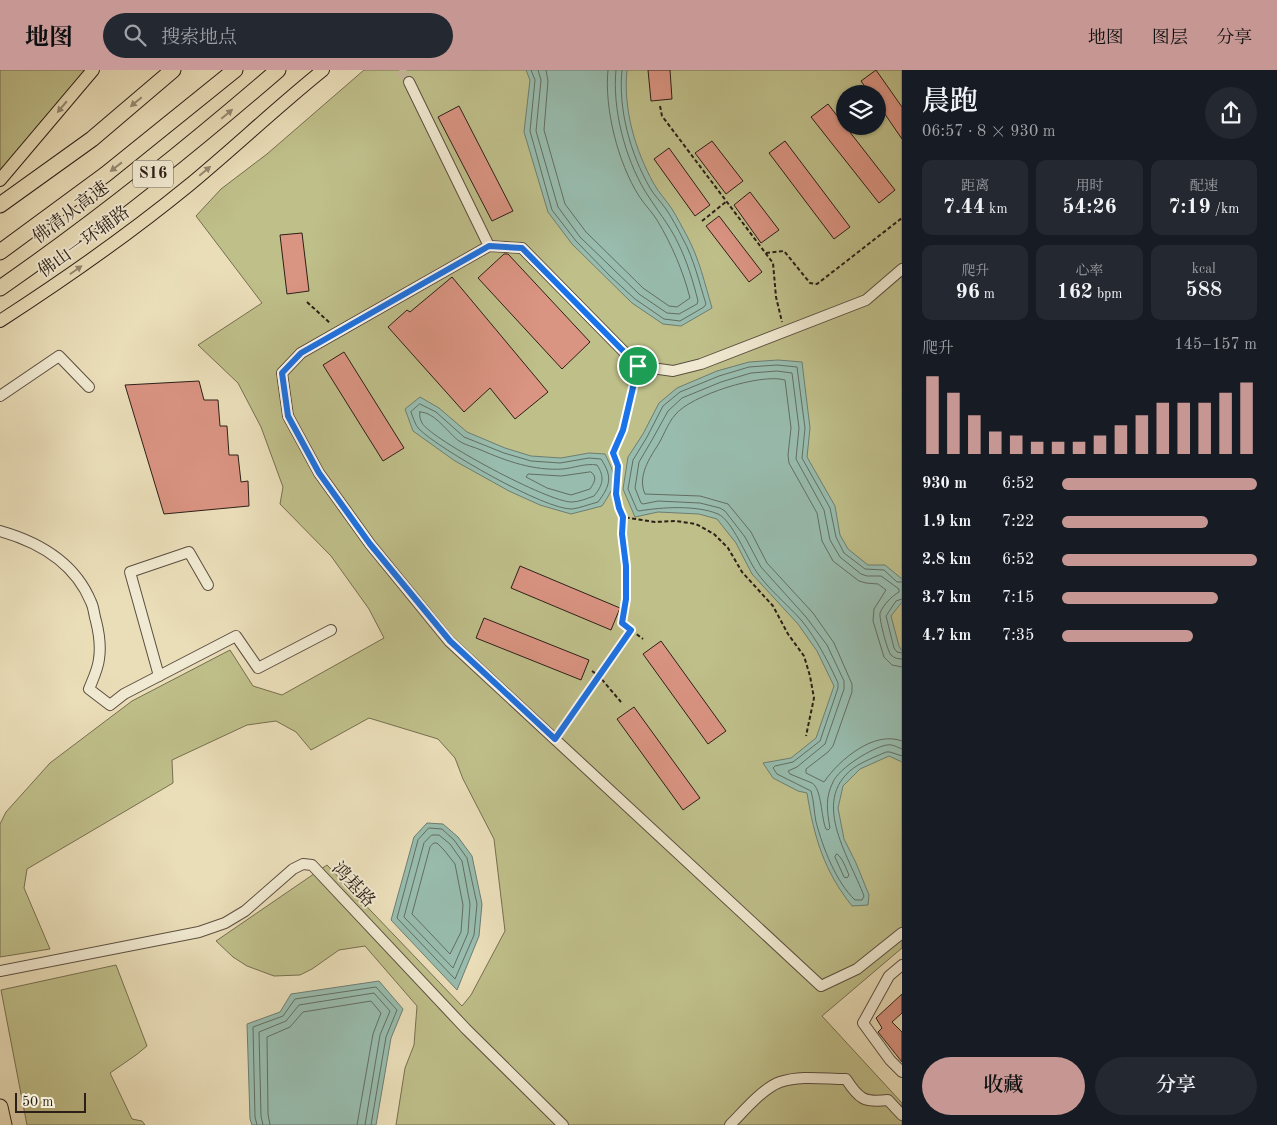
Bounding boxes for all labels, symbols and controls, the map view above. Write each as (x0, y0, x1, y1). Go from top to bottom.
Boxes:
search box (103, 13, 453, 58)
icon: search (121, 21, 149, 49)
text: 地图 (25, 27, 73, 51)
text: 搜索地点 (161, 29, 237, 48)
text: 地图 (1088, 29, 1124, 47)
text: 图层 (1152, 29, 1188, 47)
text: 分享 (1216, 29, 1252, 47)
map controls (836, 85, 886, 135)
button: layers (836, 85, 886, 135)
button: share (1205, 87, 1257, 139)
text: 晨跑 (922, 89, 978, 117)
one-way arrow (130, 96, 142, 107)
one-way arrow (56, 101, 67, 114)
one-way arrow (220, 108, 233, 119)
text: 06:57 · 8 × 930 m (922, 124, 1055, 140)
road number: S16 (133, 160, 173, 188)
one-way arrow (110, 162, 123, 173)
one-way arrow (198, 166, 211, 177)
street label: 佛清从高速 (28, 177, 112, 247)
text: 距离 (961, 179, 989, 193)
text: 用时 (1075, 179, 1103, 193)
text: 配速 (1190, 179, 1218, 193)
text: 7.44 (943, 197, 985, 218)
text: 54:26 (1062, 197, 1117, 218)
text: 7:19 (1168, 197, 1211, 218)
street label: 佛山一环辅路 (34, 201, 133, 281)
text: km (985, 202, 1008, 216)
text: /km (1211, 202, 1239, 216)
text: kcal (1192, 262, 1216, 276)
text: 爬升 (961, 264, 989, 278)
text: 心率 (1075, 264, 1103, 278)
one-way arrow (69, 265, 83, 275)
text: 588 (1186, 280, 1222, 301)
text: 96 (955, 282, 980, 303)
text: 162 (1056, 282, 1093, 303)
text: m (980, 287, 995, 301)
text: bpm (1093, 287, 1123, 301)
text: 145–157 m (1174, 337, 1257, 353)
text: 爬升 (922, 341, 954, 357)
pin (617, 345, 659, 387)
icon: arrive (624, 352, 652, 380)
text: 930 m (922, 476, 967, 492)
text: 6:52 (1002, 476, 1034, 492)
text: 1.9 km (922, 514, 971, 530)
text: 7:22 (1002, 514, 1034, 530)
text: 2.8 km (922, 552, 971, 568)
text: 6:52 (1002, 552, 1034, 568)
text: 3.7 km (922, 590, 971, 606)
text: 7:15 (1002, 590, 1034, 606)
text: 4.7 km (922, 628, 971, 644)
text: 7:35 (1002, 628, 1034, 644)
street label: 鸿基路 (328, 858, 379, 911)
button: 收藏 (922, 1057, 1085, 1115)
button: 分享 (1095, 1057, 1257, 1115)
scale bar (15, 1090, 86, 1113)
text: 50 m (22, 1095, 53, 1109)

